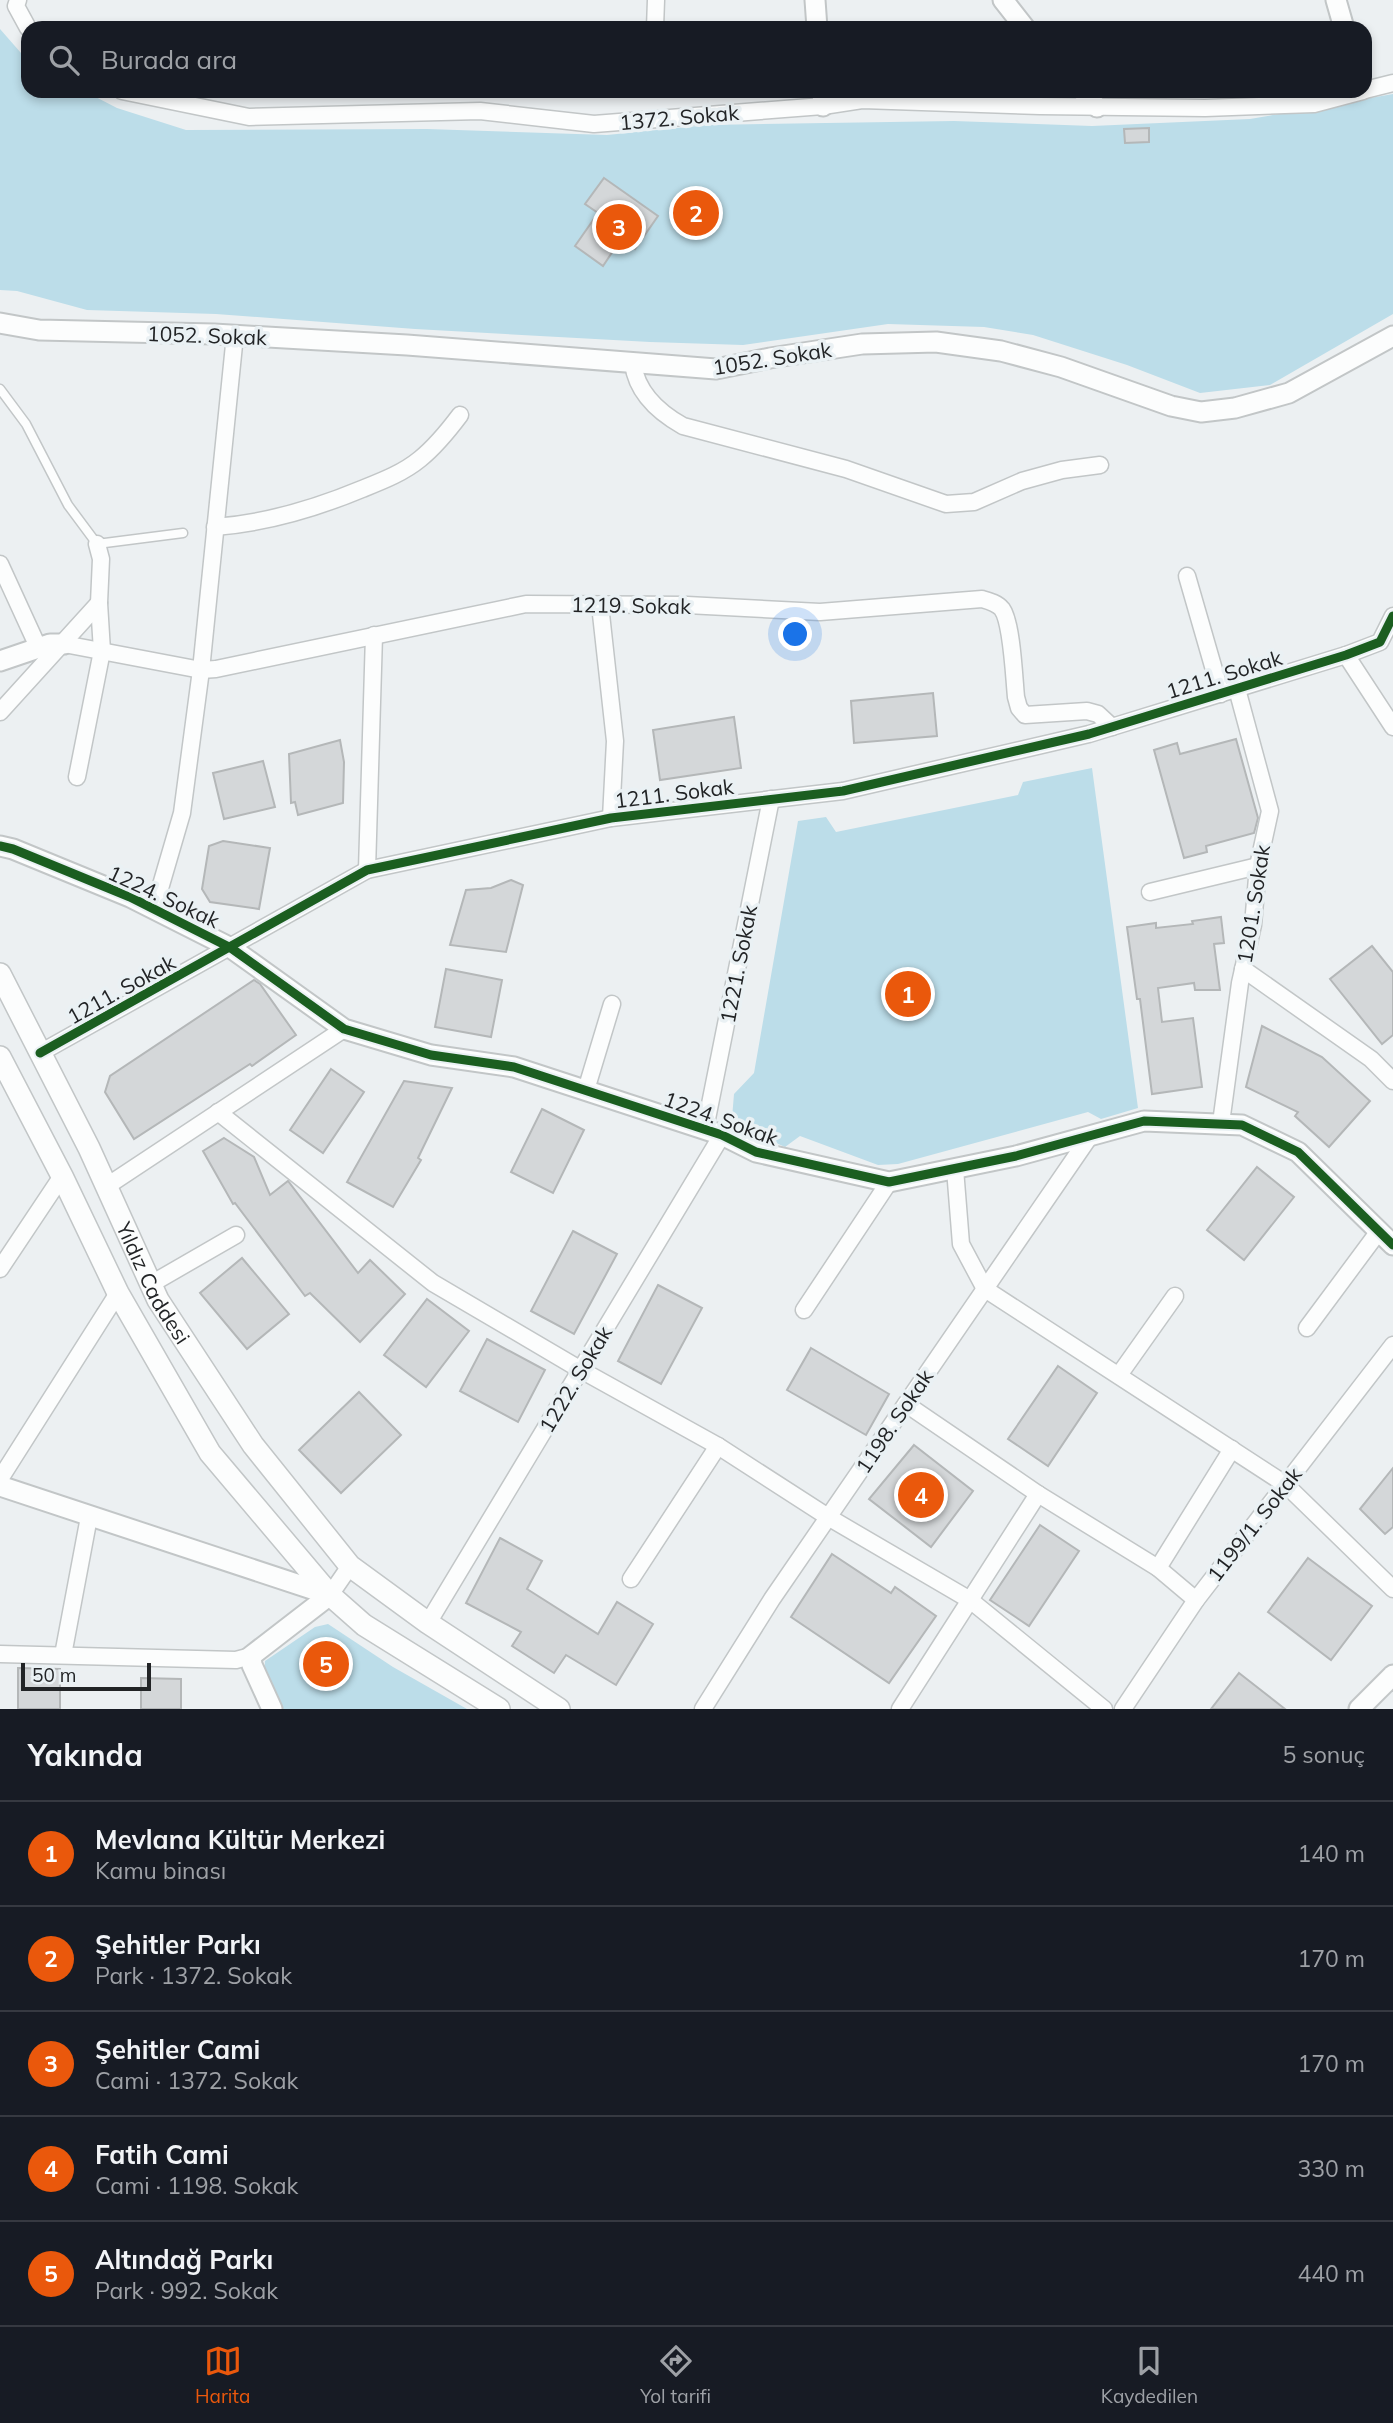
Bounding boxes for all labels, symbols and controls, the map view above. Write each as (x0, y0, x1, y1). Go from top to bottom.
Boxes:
search box (21, 21, 1372, 98)
icon: search (45, 41, 83, 79)
text: Burada ara (101, 43, 237, 76)
street label: 1372. Sokak (618, 99, 740, 135)
pin: 2 (673, 187, 719, 239)
pin: 3 (596, 201, 642, 253)
street label: 1052. Sokak (147, 320, 268, 350)
street label: 1052. Sokak (711, 336, 833, 380)
street label: 1219. Sokak (571, 591, 691, 619)
your location (778, 617, 812, 651)
street label: 1211. Sokak (1163, 644, 1285, 704)
street label: 1211. Sokak (613, 773, 735, 813)
street label: 1201. Sokak (1231, 843, 1275, 965)
street label: 1224. Sokak (104, 859, 224, 933)
street label: 1221. Sokak (714, 903, 762, 1025)
street label: 1211. Sokak (62, 948, 180, 1029)
pin: 1 (885, 968, 931, 1020)
street label: 1224. Sokak (660, 1085, 782, 1151)
street label: Yıldız Caddesi (111, 1217, 196, 1349)
street label: 1222. Sokak (533, 1321, 617, 1437)
street label: 1198. Sokak (850, 1364, 938, 1478)
street label: 1199/1. Sokak (1201, 1461, 1307, 1587)
pin: 4 (898, 1469, 944, 1521)
pin: 5 (303, 1638, 349, 1690)
scale bar (21, 1660, 150, 1692)
text: 50 m (32, 1663, 76, 1687)
text: Yakında (28, 1736, 143, 1774)
text: 5 sonuç (1283, 1740, 1365, 1769)
text: Mevlana Kültür Merkezi (95, 1823, 385, 1856)
text: 1 (44, 1839, 58, 1868)
text: 140 m (1297, 1839, 1365, 1868)
text: Kamu binası (95, 1856, 226, 1885)
text: Şehitler Parkı (95, 1928, 261, 1961)
text: 2 (44, 1944, 58, 1973)
text: 170 m (1297, 1944, 1365, 1973)
text: Park · 1372. Sokak (95, 1961, 292, 1990)
text: Şehitler Cami (95, 2033, 260, 2066)
text: 3 (44, 2049, 58, 2078)
text: 170 m (1297, 2049, 1365, 2078)
text: Cami · 1372. Sokak (95, 2066, 298, 2095)
text: Fatih Cami (95, 2138, 229, 2171)
text: 4 (44, 2154, 58, 2183)
text: 330 m (1297, 2154, 1365, 2183)
text: Cami · 1198. Sokak (95, 2171, 298, 2200)
text: Altındağ Parkı (95, 2243, 273, 2276)
text: 5 (44, 2259, 58, 2288)
text: 440 m (1297, 2259, 1365, 2288)
text: Park · 992. Sokak (95, 2276, 278, 2305)
tab: Harita (195, 2342, 250, 2408)
tab: Yol tarifi (640, 2342, 711, 2408)
tab: Kaydedilen (1101, 2342, 1198, 2408)

